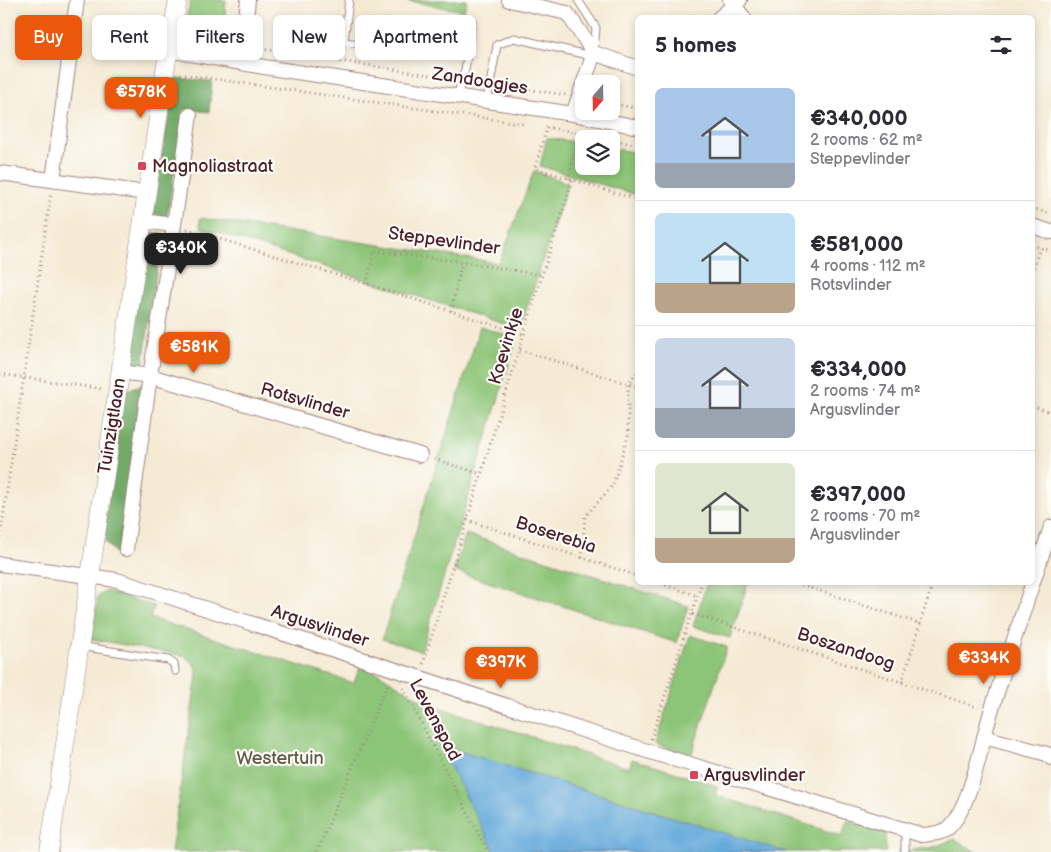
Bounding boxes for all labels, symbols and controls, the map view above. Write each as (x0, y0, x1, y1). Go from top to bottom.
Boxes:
chip: Buy (15, 15, 82, 60)
chip: Rent (92, 15, 167, 60)
chip: Filters (177, 15, 263, 60)
chip: New (273, 15, 345, 60)
chip: Apartment (355, 15, 476, 60)
icon: filters (987, 31, 1015, 59)
text: 5 homes (655, 33, 737, 58)
street label: Zandoogjes (430, 63, 529, 99)
north arrow (575, 75, 620, 120)
map controls (575, 75, 620, 175)
pin: €578K (106, 76, 176, 119)
text: €578K (116, 83, 166, 102)
text: €340,000 (810, 106, 907, 131)
icon: home (695, 108, 755, 168)
button: layers (575, 130, 620, 175)
text: 2 rooms · 62 m² (810, 131, 923, 150)
text: Steppevlinder (810, 150, 910, 169)
place label: Magnoliastraat (152, 156, 274, 177)
marker: Magnoliastraat (136, 160, 148, 172)
street label: Steppevlinder (387, 223, 502, 259)
pin: €340K (146, 232, 216, 275)
text: €581,000 (810, 232, 903, 257)
icon: home (695, 233, 755, 293)
text: €340K (155, 239, 207, 258)
text: 4 rooms · 112 m² (810, 257, 926, 276)
text: Rotsvlinder (810, 276, 891, 295)
street label: Koevinkje (484, 305, 528, 387)
pin: €581K (159, 332, 229, 374)
text: €581K (170, 338, 218, 357)
text: €334,000 (810, 357, 907, 382)
icon: home (695, 358, 755, 418)
street label: Tuinzigtlaan (94, 376, 130, 476)
street label: Rotsvlinder (258, 378, 352, 424)
text: 2 rooms · 74 m² (810, 382, 921, 401)
text: Argusvlinder (810, 401, 900, 420)
text: €397,000 (810, 482, 906, 507)
icon: home (695, 483, 755, 543)
text: 2 rooms · 70 m² (810, 507, 920, 526)
street label: Boserebia (513, 512, 599, 558)
text: Argusvlinder (810, 526, 900, 545)
street label: Argusvlinder (269, 600, 372, 652)
street label: Boszandoog (795, 623, 897, 675)
pin: €334K (949, 642, 1019, 685)
pin: €397K (466, 646, 536, 689)
text: €334K (958, 649, 1010, 668)
text: €397K (476, 653, 526, 672)
street label: Levenspad (405, 676, 465, 764)
park label: Westertuin (236, 748, 324, 769)
place label: Argusvlinder (704, 765, 805, 786)
marker: Argusvlinder (688, 769, 700, 781)

